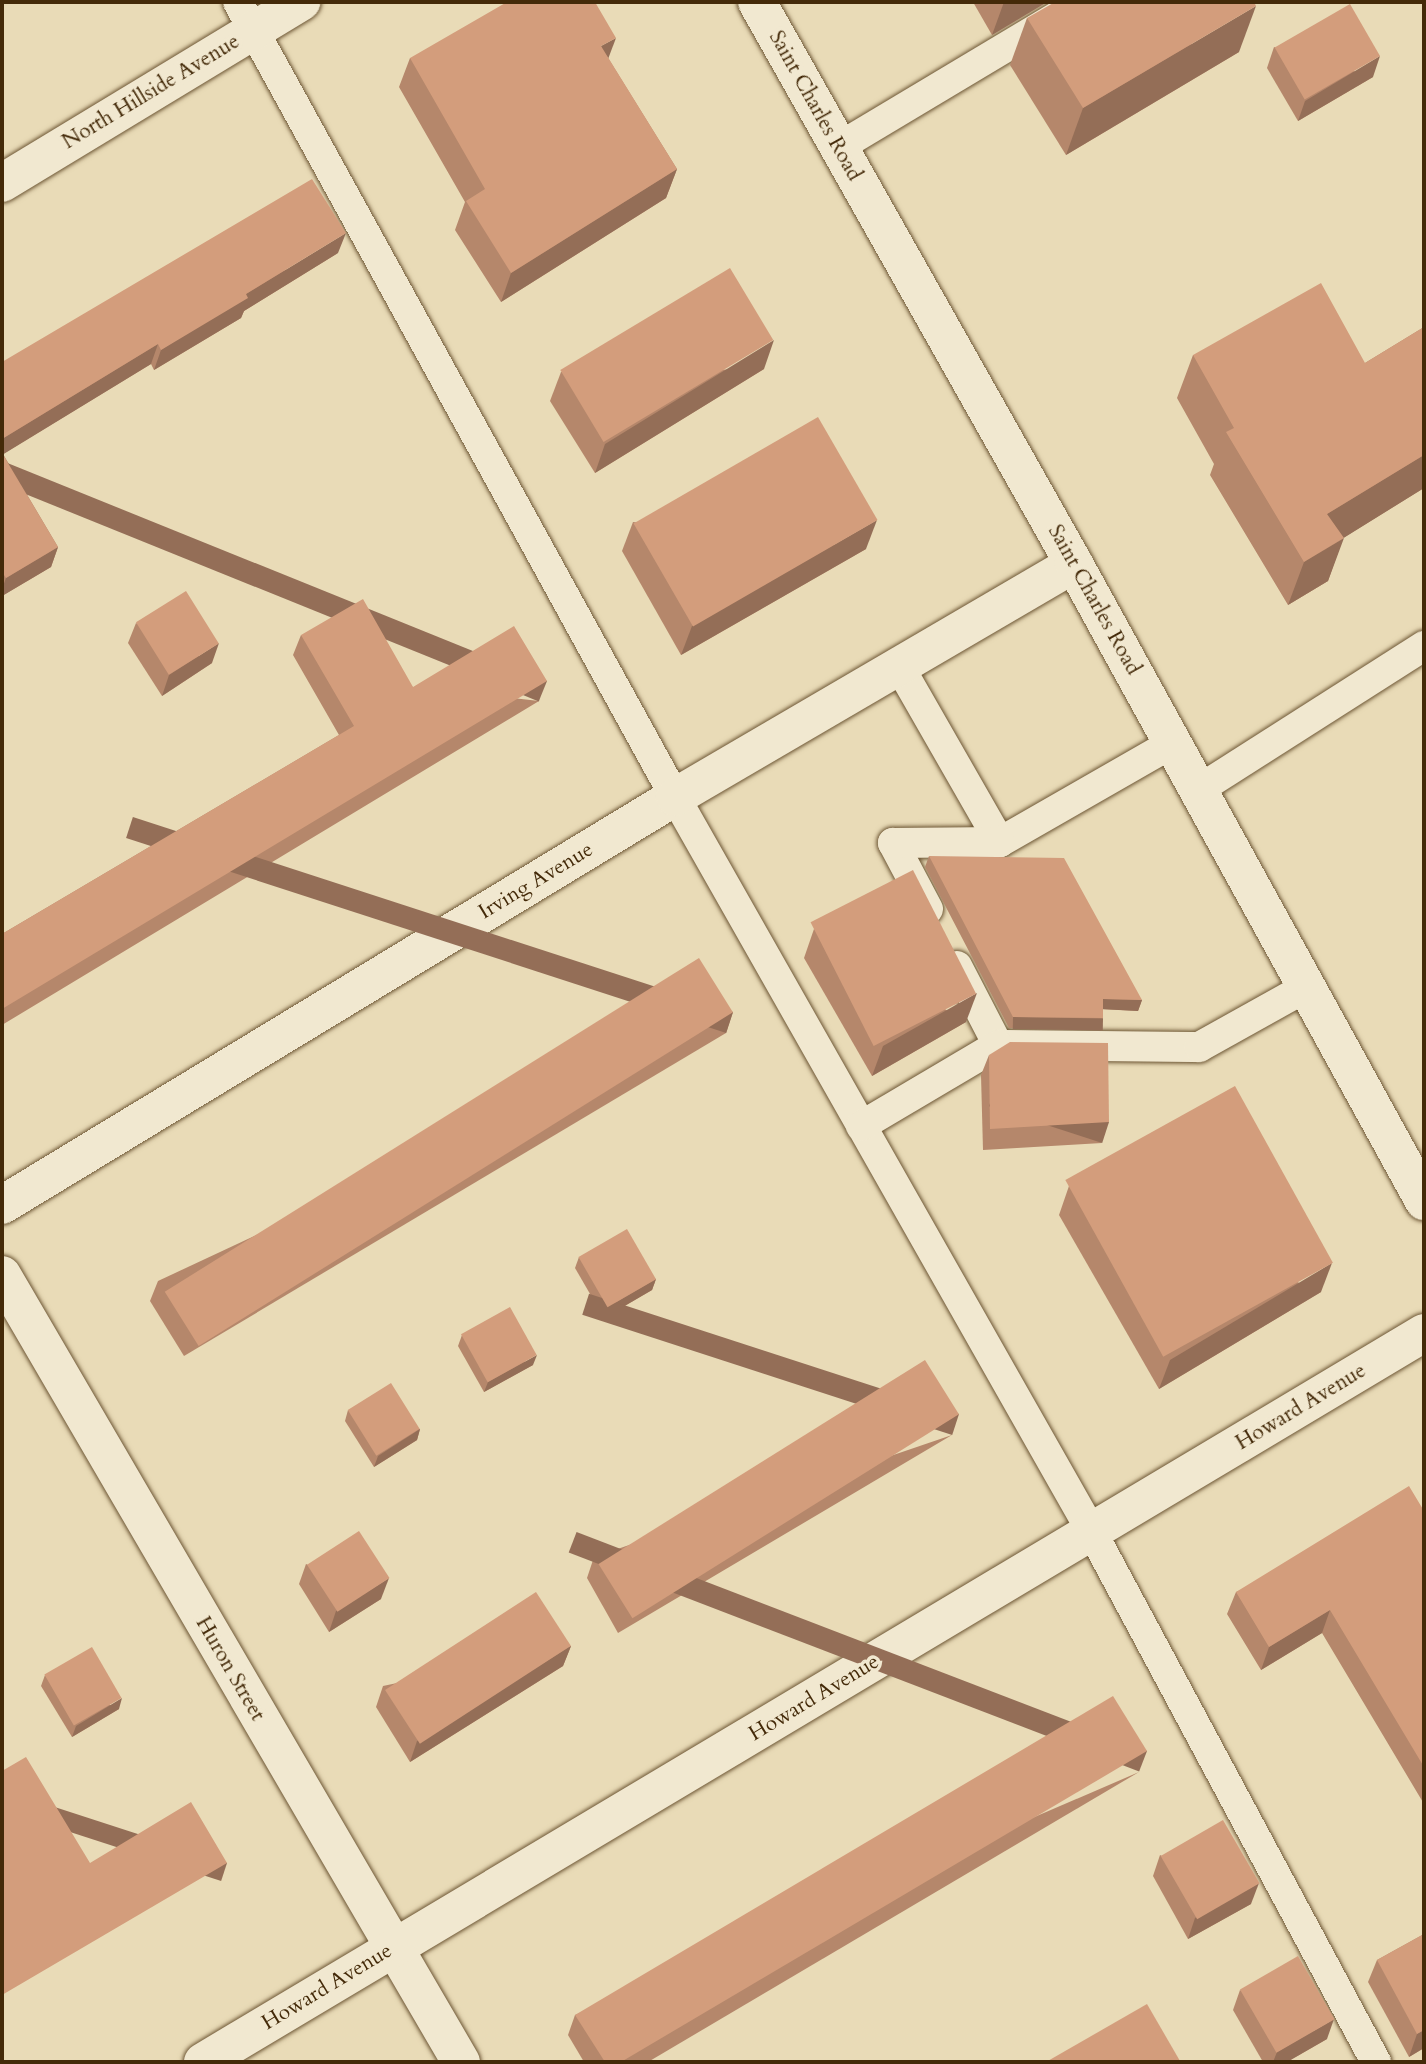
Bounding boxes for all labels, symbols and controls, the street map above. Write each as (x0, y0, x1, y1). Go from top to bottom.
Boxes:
street label: Saint Charles Road (763, 27, 867, 185)
street label: North Hillside Avenue (58, 29, 244, 155)
street label: Saint Charles Road (1042, 521, 1146, 679)
street label: Irving Avenue (474, 837, 598, 925)
street label: Howard Avenue (1231, 1358, 1371, 1456)
street label: Huron Street (190, 1612, 270, 1726)
street label: Howard Avenue (744, 1649, 884, 1747)
street label: Howard Avenue (257, 1938, 397, 2036)

